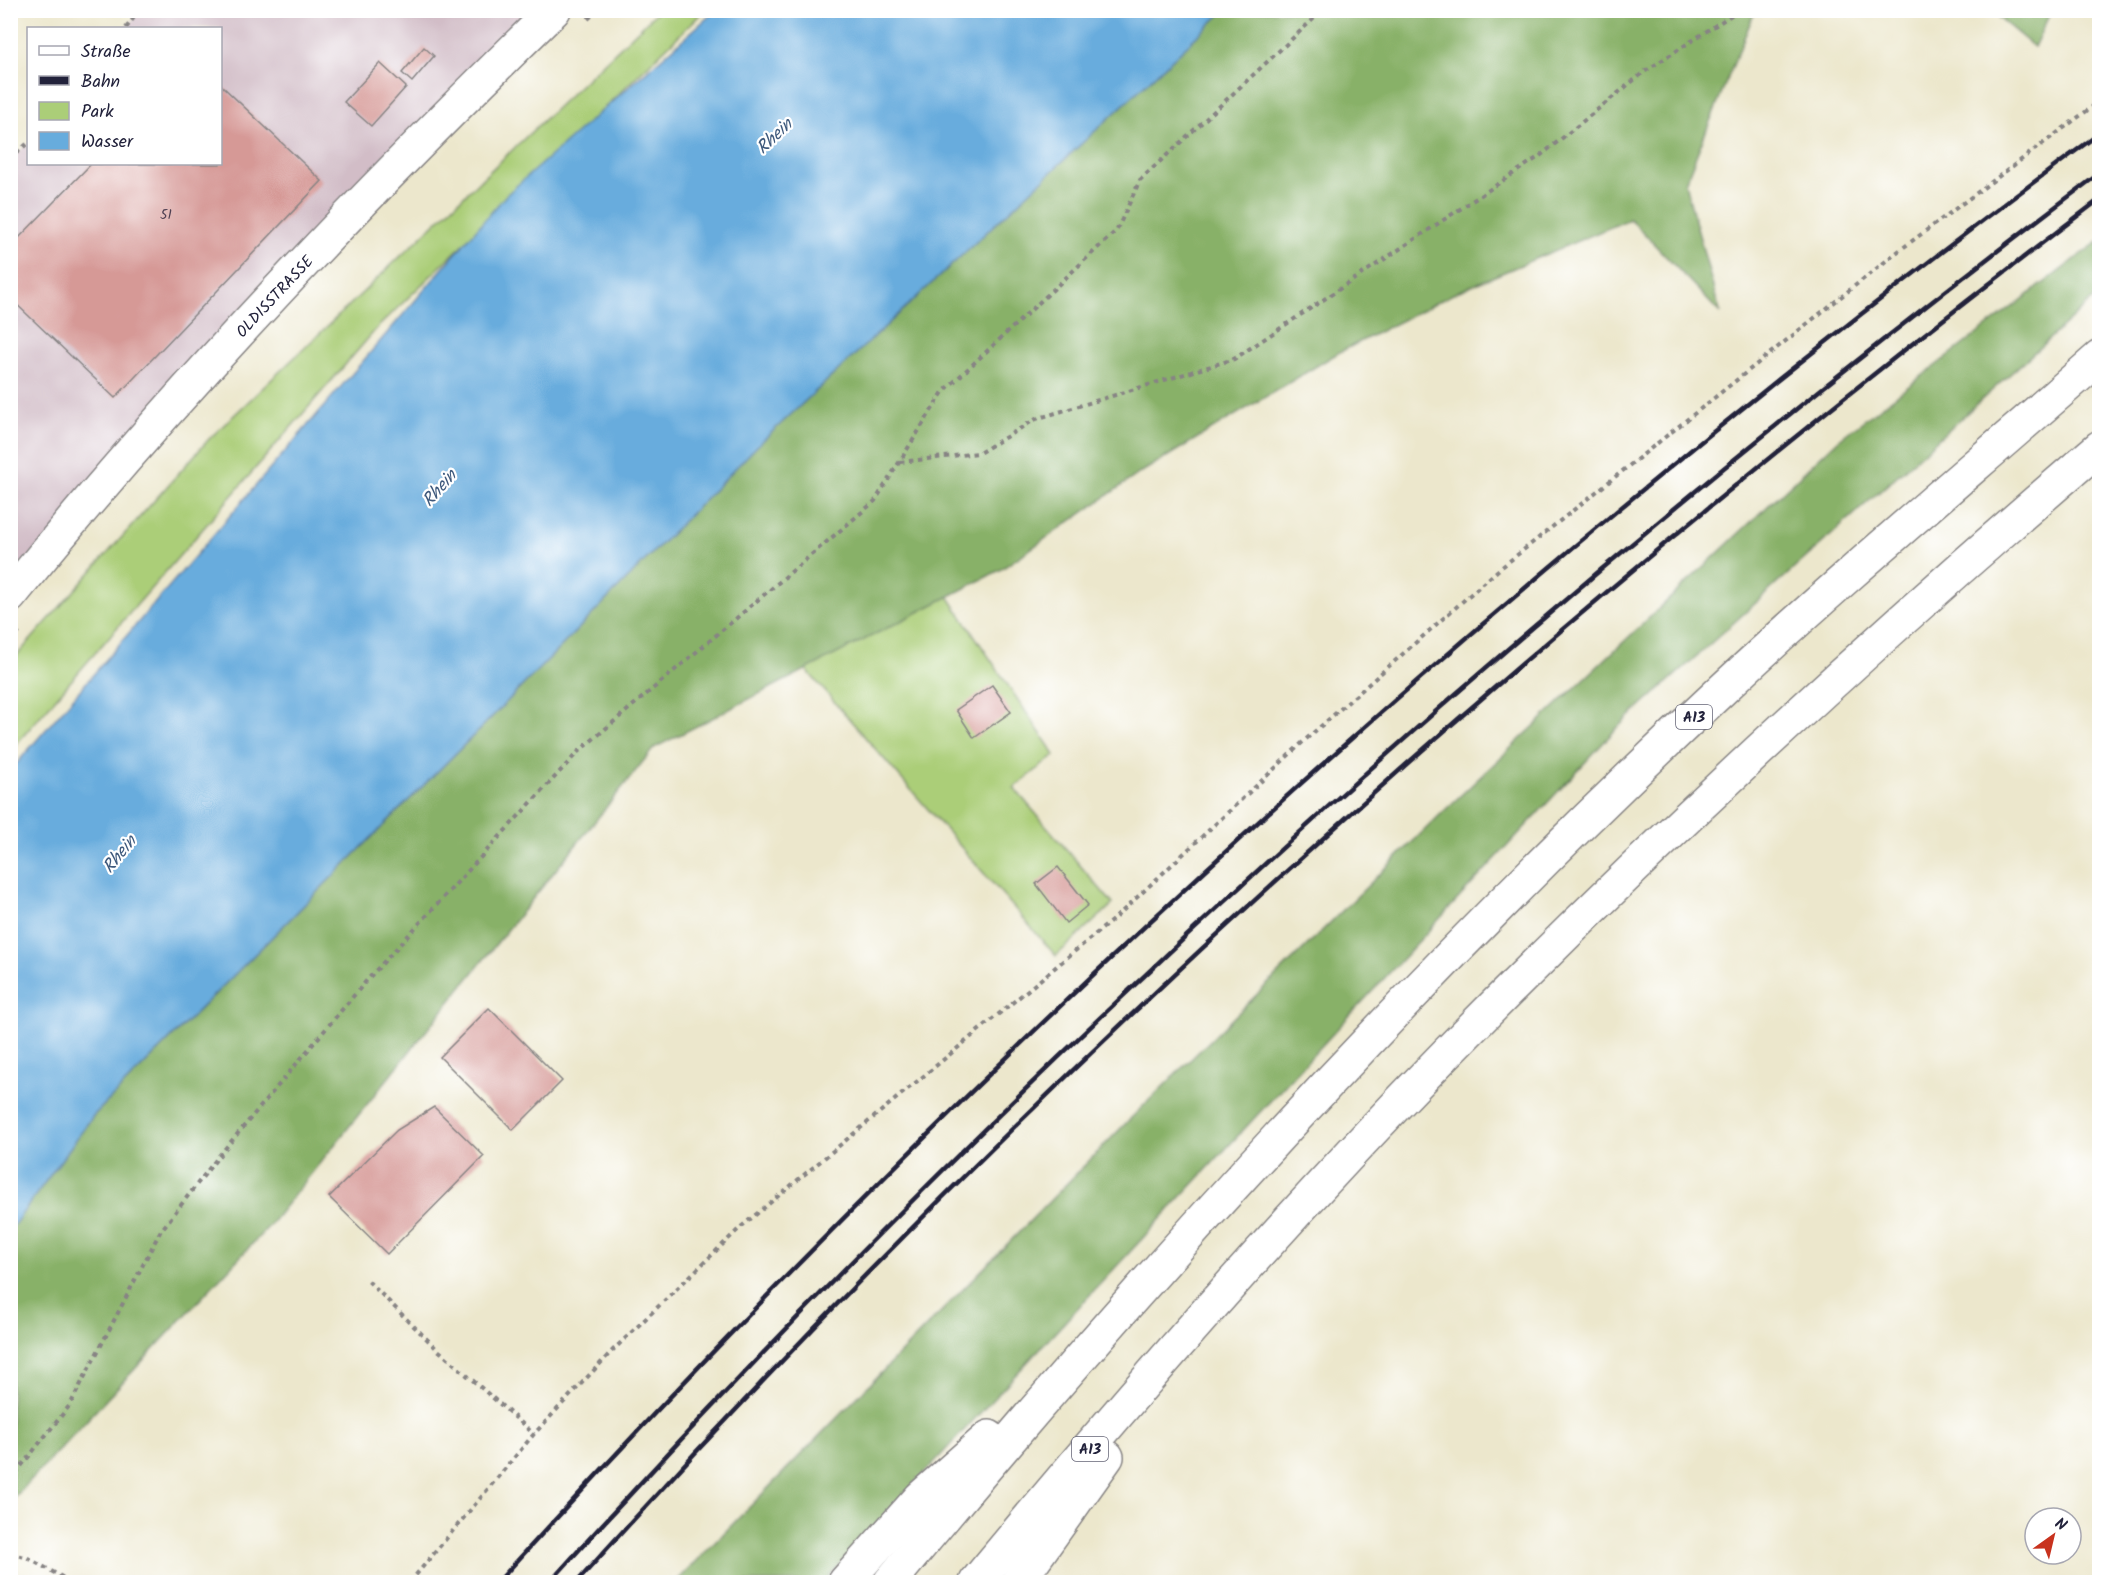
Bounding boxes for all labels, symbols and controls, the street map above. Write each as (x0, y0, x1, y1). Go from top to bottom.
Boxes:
legend (27, 27, 222, 165)
text: Straße (81, 38, 131, 67)
text: Bahn (81, 68, 120, 97)
text: Park (81, 98, 114, 127)
water label: Rhein (750, 111, 801, 162)
text: Wasser (81, 128, 134, 157)
house number: 51 (160, 204, 172, 226)
street label: OLDISSTRASSE (230, 250, 320, 344)
water label: Rhein (415, 463, 466, 514)
road number: A13 (1676, 705, 1712, 729)
water label: Rhein (96, 828, 146, 880)
road number: A13 (1072, 1437, 1108, 1461)
north arrow (2023, 1506, 2083, 1566)
text: N (2049, 1512, 2072, 1538)

